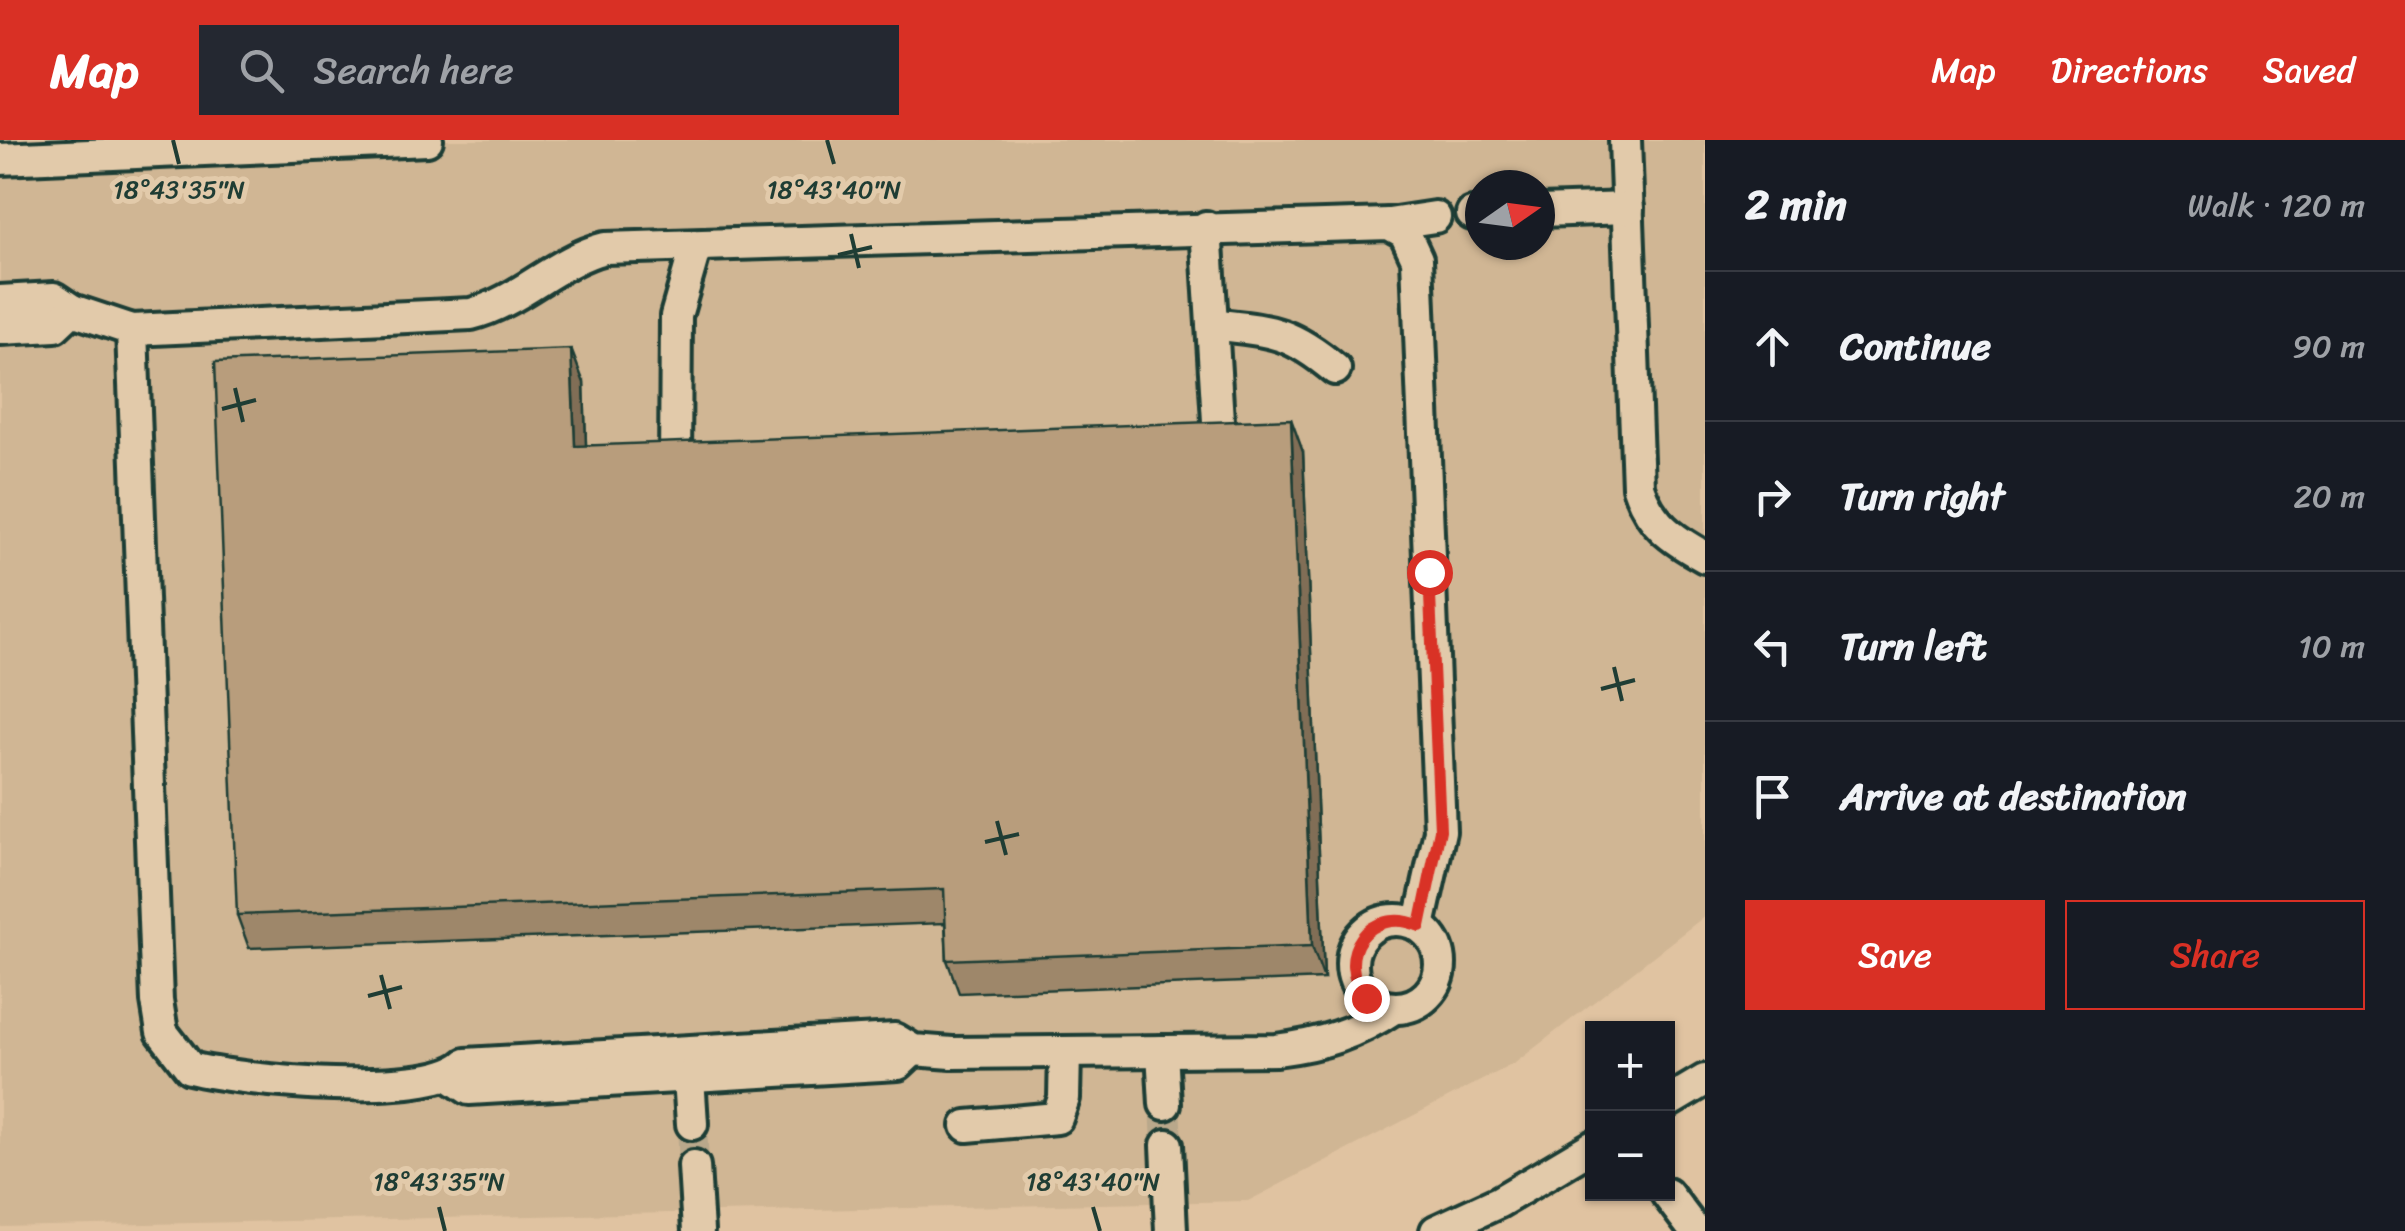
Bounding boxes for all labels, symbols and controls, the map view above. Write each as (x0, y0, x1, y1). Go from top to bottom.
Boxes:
search box (199, 25, 899, 115)
text: Map (50, 28, 139, 113)
text: Search here (314, 37, 514, 104)
text: Map (1931, 39, 1996, 101)
text: Directions (2051, 39, 2208, 101)
text: Saved (2263, 39, 2355, 101)
icon: search (234, 43, 289, 98)
text: 18°43'35"N (113, 167, 246, 212)
text: 18°43'40"N (767, 167, 902, 212)
text: 2 min (1745, 168, 1847, 242)
north arrow (1465, 170, 1555, 260)
text: Walk · 120 m (2188, 177, 2365, 234)
text: Continue (1840, 313, 1991, 380)
text: 90 m (2292, 318, 2365, 375)
icon: ahead (1745, 319, 1800, 374)
text: Turn right (1840, 463, 2005, 530)
text: 20 m (2293, 468, 2365, 525)
icon: right (1745, 469, 1800, 524)
route start (1407, 550, 1453, 596)
text: Turn left (1840, 613, 1986, 680)
text: 10 m (2298, 618, 2365, 675)
icon: left (1745, 619, 1800, 674)
text: Arrive at destination (1840, 763, 2187, 830)
icon: arrive (1745, 769, 1800, 824)
button: Save (1745, 900, 2045, 1010)
button: Share (2065, 900, 2365, 1010)
route end (1344, 976, 1390, 1022)
map controls (1585, 1021, 1675, 1201)
button: + (1585, 1021, 1675, 1111)
button: − (1585, 1111, 1675, 1201)
text: 18°43'35"N (373, 1159, 506, 1204)
text: 18°43'40"N (1026, 1159, 1161, 1204)

